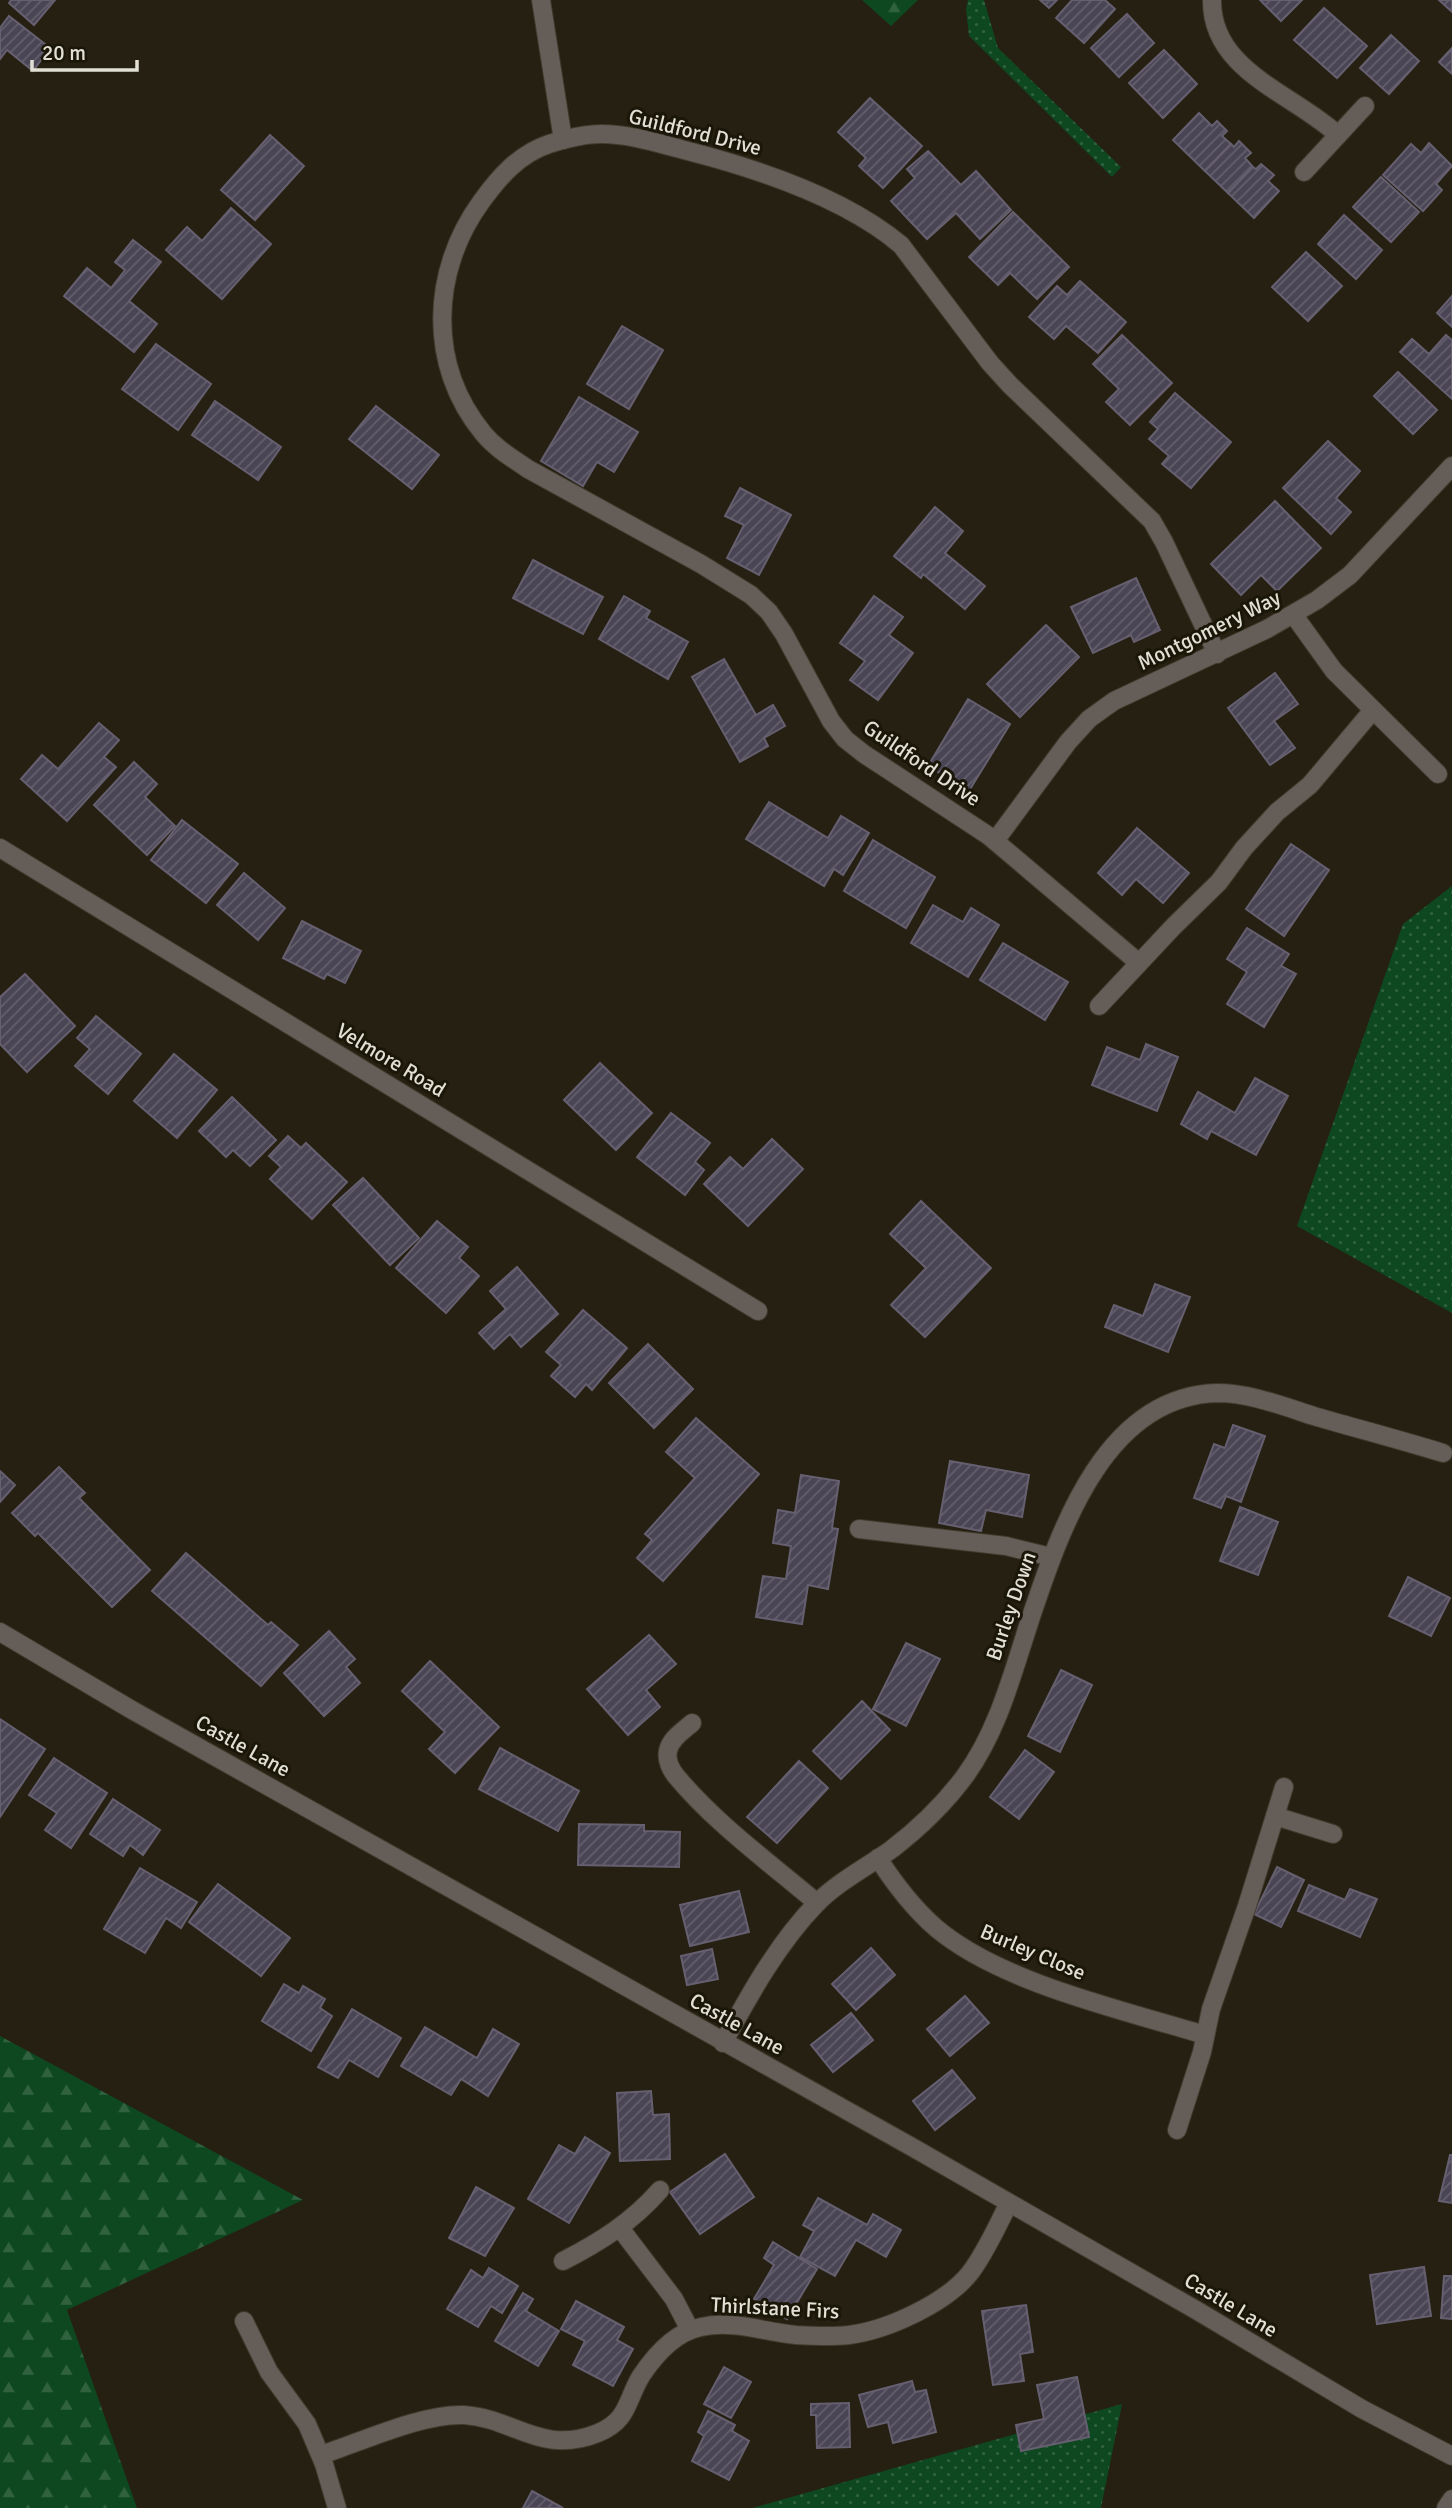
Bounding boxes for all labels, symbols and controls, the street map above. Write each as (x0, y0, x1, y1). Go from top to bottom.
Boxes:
scale bar (32, 28, 136, 72)
text: 20 m (42, 40, 86, 66)
street label: Guildford Drive (626, 103, 764, 161)
street label: Montgomery Way (1133, 584, 1285, 676)
street label: Guildford Drive (858, 714, 986, 812)
street label: Velmore Road (332, 1017, 450, 1103)
street label: Burley Down (980, 1548, 1042, 1664)
street label: Castle Lane (191, 1709, 295, 1783)
street label: Burley Close (976, 1918, 1090, 1986)
street label: Castle Lane (685, 1987, 789, 2061)
street label: Castle Lane (1180, 2267, 1282, 2343)
street label: Thirlstane Firs (710, 2292, 840, 2324)

